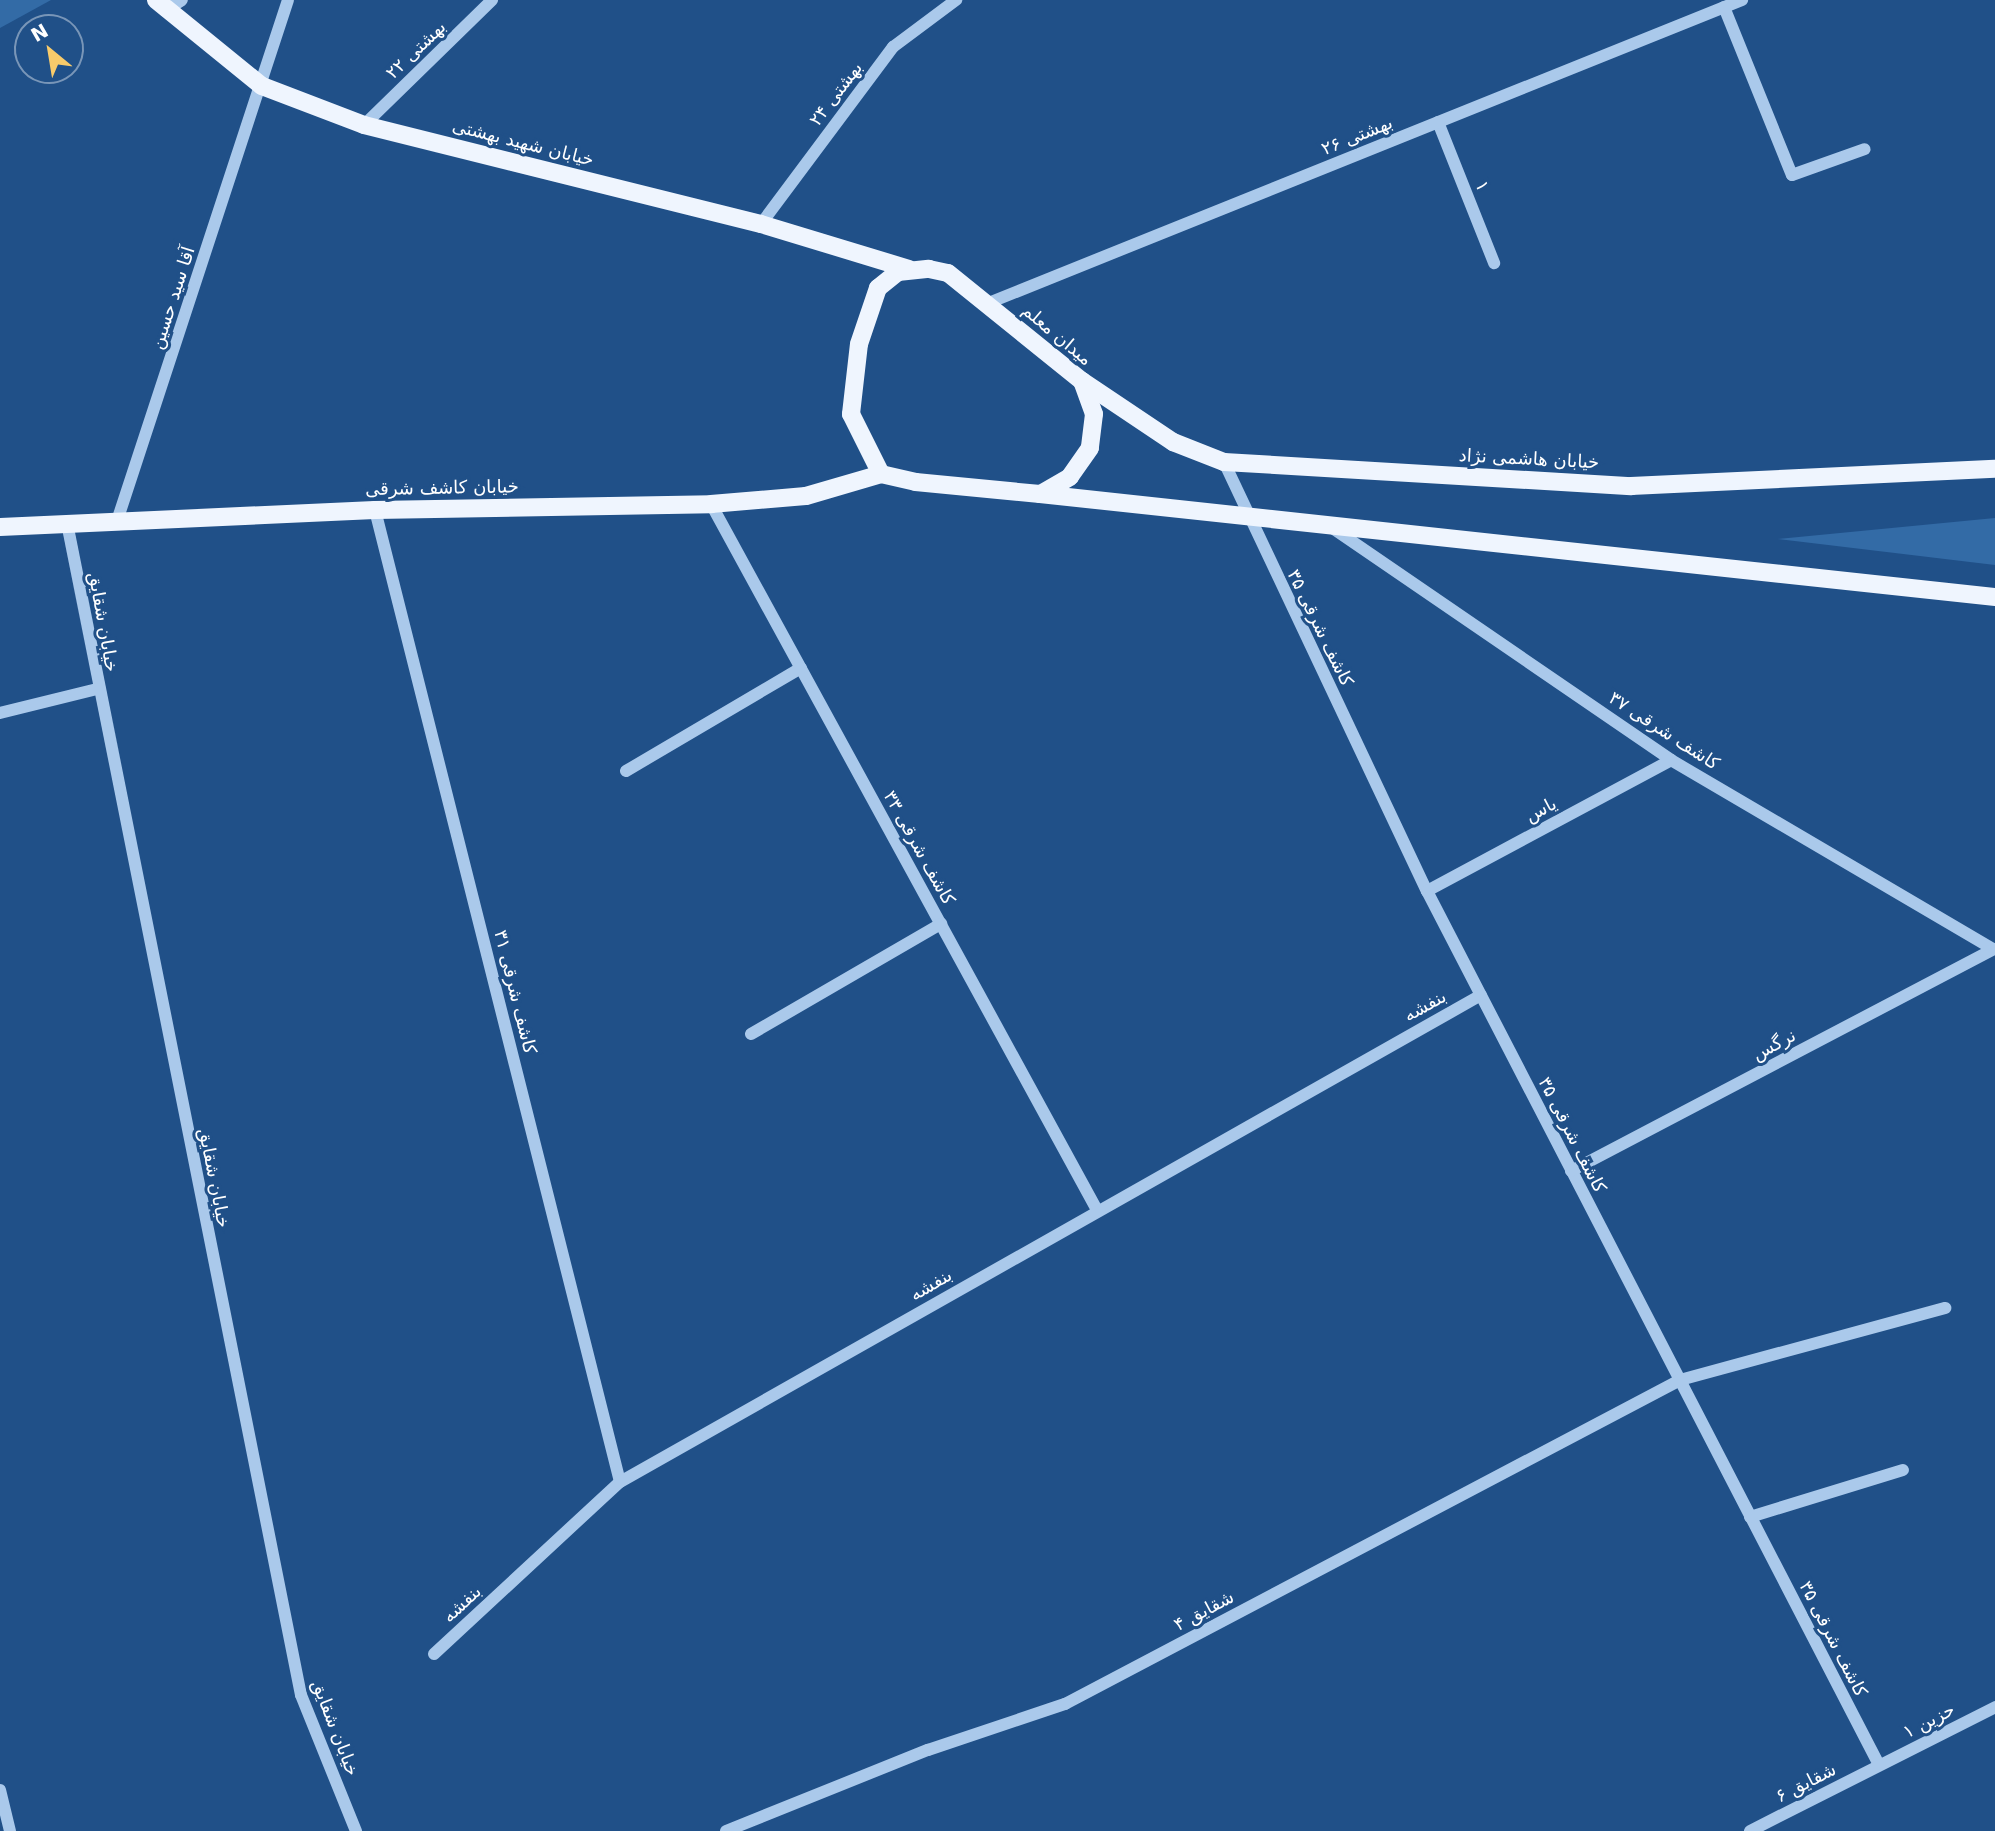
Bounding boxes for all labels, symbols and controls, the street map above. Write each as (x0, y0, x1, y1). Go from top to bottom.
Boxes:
north arrow (14, 14, 84, 84)
street label: بهشتی ۲۲ (382, 16, 450, 84)
text: N (27, 19, 52, 46)
street label: بهشتی ۲۴ (805, 58, 867, 130)
street label: بهشتی ۲۶ (1318, 112, 1396, 160)
street label: خیابان شهید بهشتی (450, 115, 596, 171)
street label: ۱ (1470, 177, 1494, 195)
street label: آقا سید حسین (146, 244, 200, 352)
street label: میدان معلم (1018, 299, 1096, 371)
street label: خیابان هاشمی نژاد (1458, 445, 1600, 473)
street label: خیابان کاشف شرقی (365, 476, 519, 500)
street label: کاشف شرقی ۳۵ (1282, 566, 1358, 690)
street label: خیابان شقایق (84, 570, 122, 674)
street label: کاشف شرقی ۳۷ (1605, 687, 1723, 775)
street label: کاشف شرقی ۳۳ (879, 787, 959, 909)
street label: یاس (1522, 793, 1560, 827)
street label: کاشف شرقی ۳۱ (489, 928, 541, 1056)
street label: بنفشه (1400, 986, 1450, 1026)
street label: نرگس (1748, 1025, 1800, 1065)
street label: کاشف شرقی ۳۵ (1534, 1073, 1610, 1197)
street label: خیابان شقایق (194, 1126, 234, 1230)
street label: بنفشه (906, 1264, 956, 1306)
street label: کاشف شرقی ۳۵ (1795, 1577, 1871, 1701)
street label: بنفشه (438, 1581, 486, 1627)
street label: شقایق ۴ (1170, 1586, 1238, 1636)
street label: خیابان شقایق (307, 1677, 363, 1779)
street label: حزین ۱ (1900, 1699, 1958, 1743)
street label: شقایق ۶ (1772, 1759, 1840, 1807)

